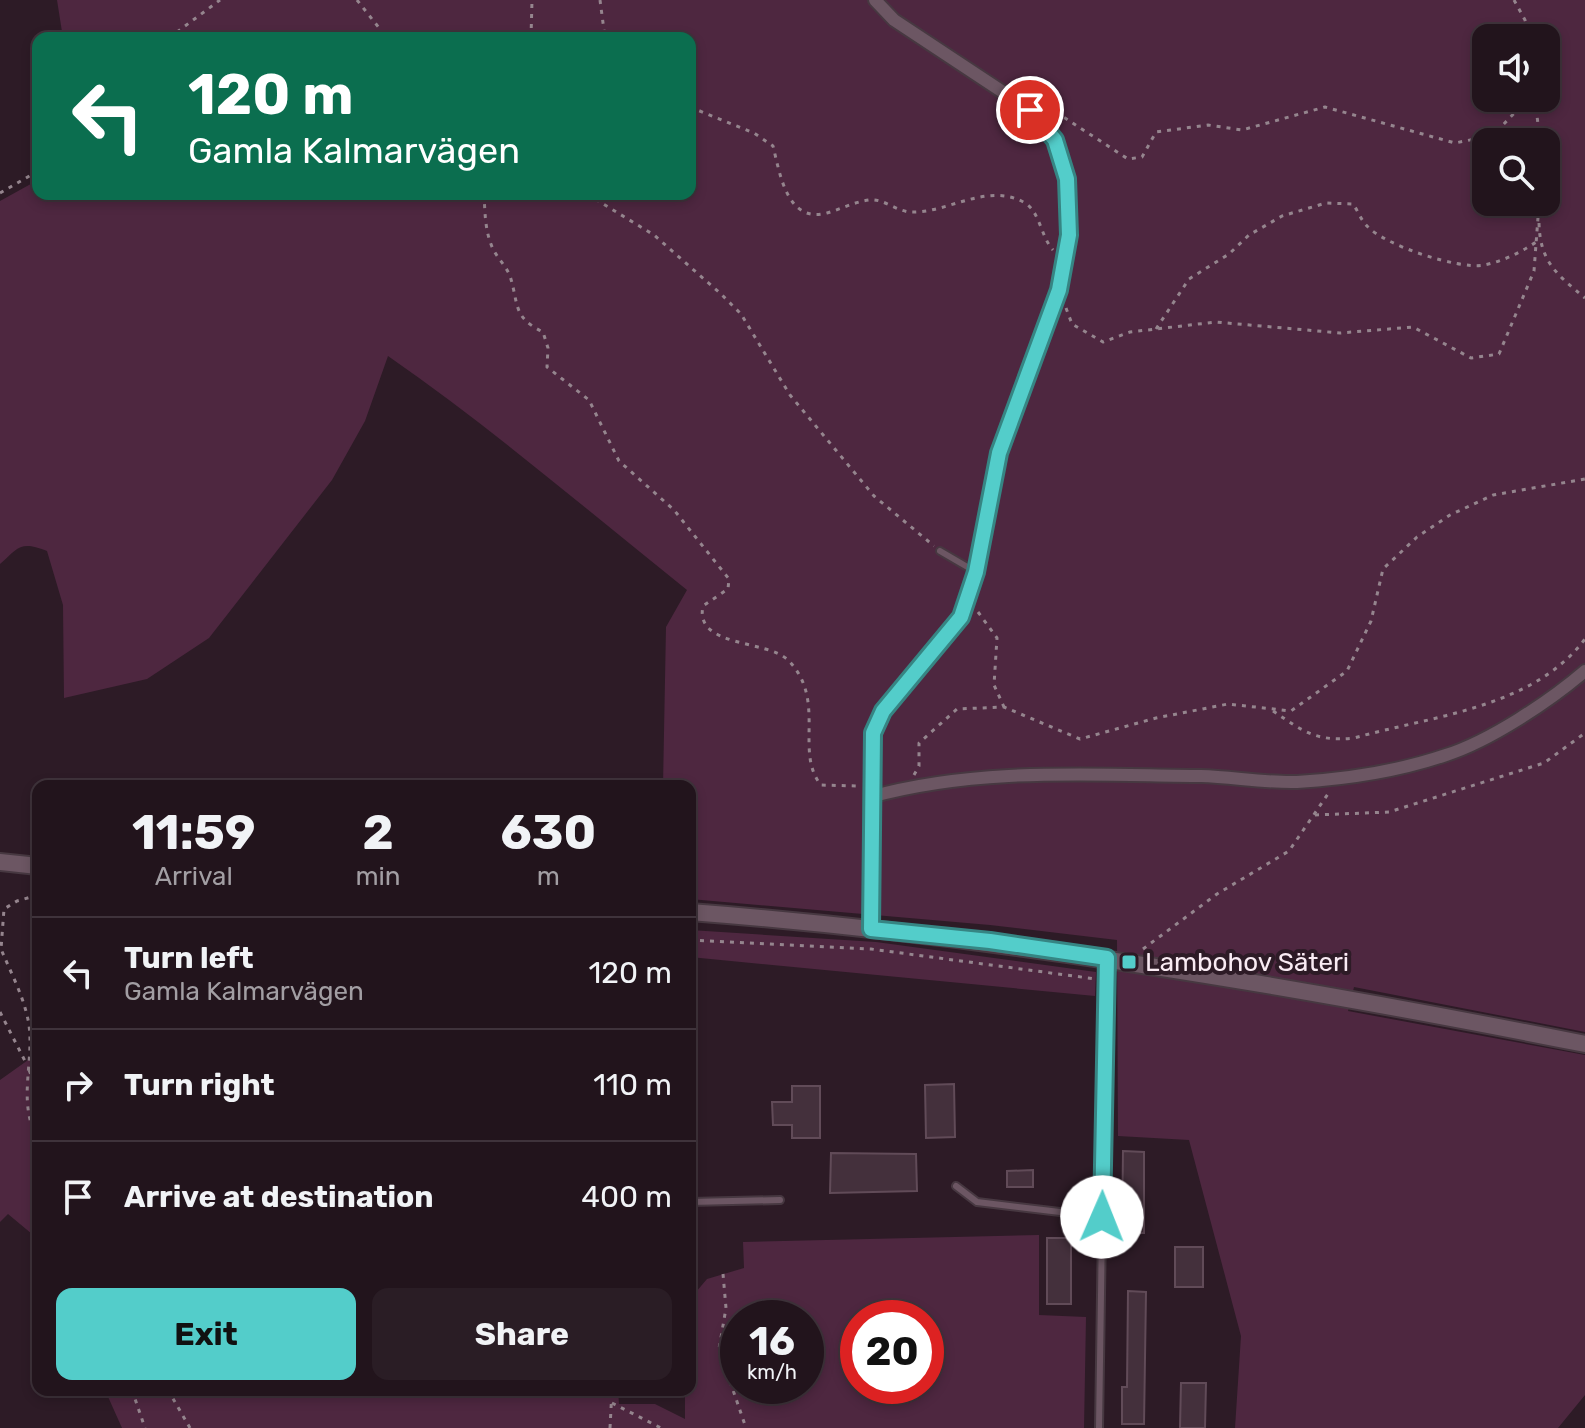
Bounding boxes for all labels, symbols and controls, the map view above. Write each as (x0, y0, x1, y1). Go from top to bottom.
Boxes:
map controls (1472, 24, 1560, 216)
button: sound (1472, 24, 1560, 112)
text: 120 m (188, 62, 354, 128)
icon: left (56, 64, 160, 168)
pin (996, 76, 1064, 144)
icon: arrive (1008, 88, 1052, 132)
button: search (1472, 128, 1560, 216)
text: Gamla Kalmarvägen (188, 129, 520, 172)
text: 11:59 (132, 804, 255, 861)
text: 2 (362, 804, 394, 861)
text: 630 (501, 804, 596, 861)
text: Arrival (155, 861, 233, 892)
text: min (355, 861, 401, 892)
text: m (537, 861, 560, 892)
text: Turn left (124, 940, 254, 976)
place label: Lambohov Säteri (1145, 947, 1349, 978)
icon: left (56, 951, 100, 995)
marker: Lambohov Säteri (1120, 953, 1138, 971)
text: 120 m (588, 955, 672, 991)
text: Gamla Kalmarvägen (124, 976, 364, 1007)
icon: right (56, 1063, 100, 1107)
text: Turn right (124, 1067, 275, 1103)
text: 110 m (593, 1067, 672, 1103)
icon: arrive (56, 1175, 100, 1219)
position arrow (1060, 1175, 1144, 1259)
text: Arrive at destination (124, 1179, 434, 1215)
text: 400 m (581, 1179, 672, 1215)
button: Exit (56, 1288, 356, 1380)
button: Share (372, 1288, 672, 1380)
speed limit sign: 20 (840, 1300, 944, 1404)
text: 16 (749, 1318, 795, 1365)
text: km/h (747, 1360, 797, 1384)

